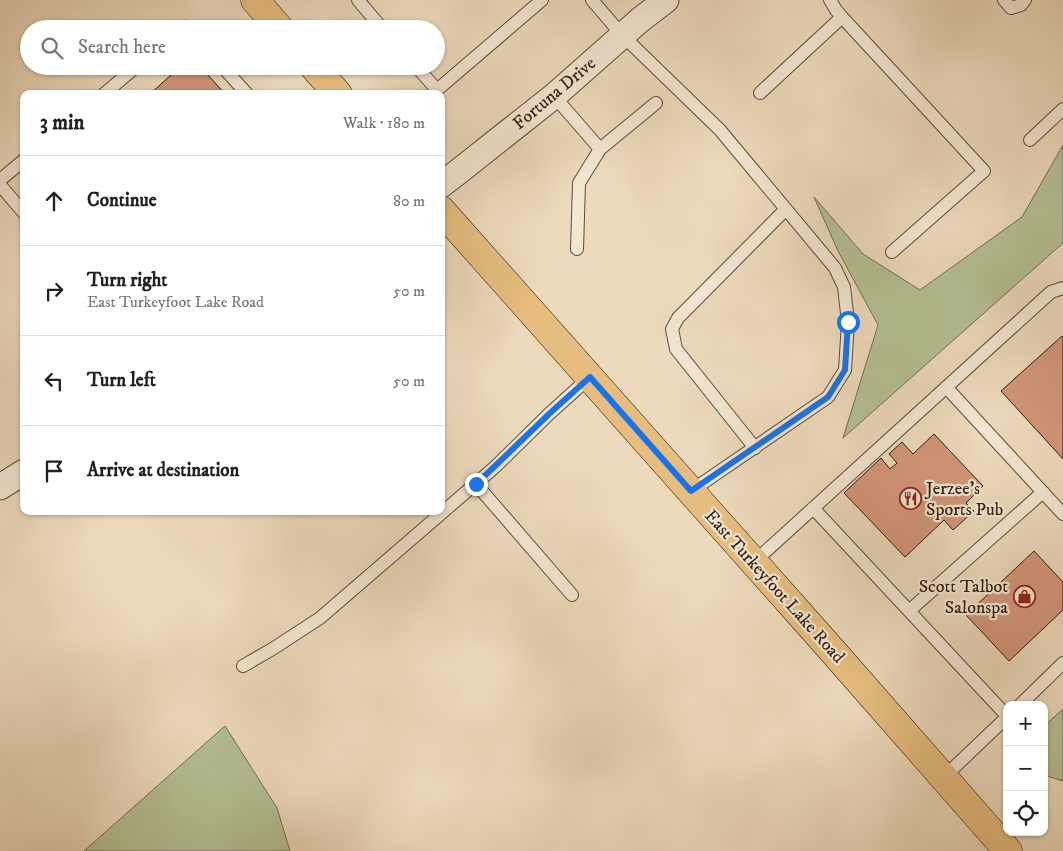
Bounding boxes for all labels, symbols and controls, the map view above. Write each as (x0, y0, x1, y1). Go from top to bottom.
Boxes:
search box (20, 20, 445, 75)
icon: search (38, 34, 66, 62)
text: Search here (78, 36, 166, 59)
street label: Fortuna Drive (509, 53, 601, 135)
text: 3 min (40, 110, 85, 136)
text: Walk · 180 m (343, 113, 425, 133)
icon: ahead (40, 187, 68, 215)
text: Continue (87, 189, 157, 212)
text: 80 m (393, 191, 425, 211)
text: Turn right (87, 269, 167, 292)
icon: right (40, 277, 68, 305)
text: 50 m (393, 281, 425, 301)
text: East Turkeyfoot Lake Road (87, 292, 264, 312)
route start (837, 311, 860, 334)
icon: left (40, 367, 68, 395)
text: Turn left (87, 369, 156, 392)
text: 50 m (393, 371, 425, 391)
icon: arrive (40, 457, 68, 485)
text: Arrive at destination (87, 459, 239, 482)
route end (465, 473, 488, 496)
place label: Jerzee's Sports Pub (924, 478, 1003, 521)
restaurant icon: Jerzee's Sports Pub (898, 486, 922, 510)
street label: East Turkeyfoot Lake Road (699, 505, 849, 668)
place label: Scott Talbot Salonspa (919, 576, 1008, 619)
shop icon: Scott Talbot Salonspa (1012, 584, 1036, 608)
map controls (1003, 701, 1048, 836)
button: + (1003, 701, 1048, 746)
button: − (1003, 746, 1048, 791)
button: locate (1003, 791, 1048, 836)

